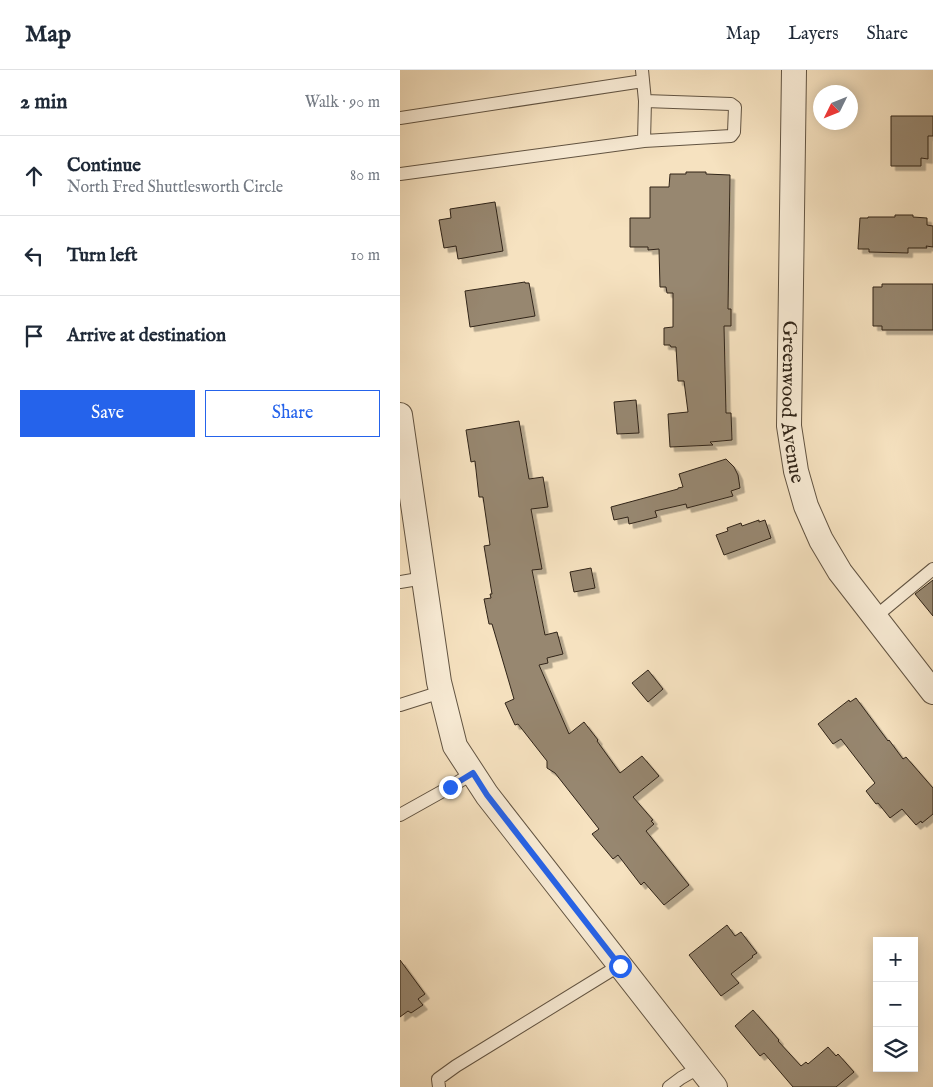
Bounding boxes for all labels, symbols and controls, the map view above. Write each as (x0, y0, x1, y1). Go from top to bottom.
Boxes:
text: Map (25, 19, 71, 50)
text: Map (726, 23, 760, 46)
text: Layers (788, 23, 839, 46)
text: Share (867, 23, 908, 46)
north arrow (813, 85, 858, 130)
text: 2 min (20, 89, 67, 116)
text: Walk · 90 m (305, 93, 380, 113)
text: Continue (67, 154, 141, 178)
icon: ahead (20, 162, 48, 190)
text: 80 m (350, 166, 380, 186)
text: North Fred Shuttlesworth Circle (67, 178, 283, 198)
icon: left (20, 242, 48, 270)
text: Turn left (67, 244, 138, 268)
text: 10 m (350, 246, 380, 266)
street label: Greenwood Avenue (774, 320, 810, 486)
icon: arrive (20, 322, 48, 350)
text: Arrive at destination (67, 324, 226, 348)
button: Save (20, 390, 195, 437)
button: Share (205, 390, 380, 437)
route end (439, 776, 462, 799)
map controls (873, 937, 918, 1072)
button: + (873, 937, 918, 982)
route start (609, 955, 632, 978)
button: − (873, 982, 918, 1027)
button: layers (873, 1027, 918, 1072)

